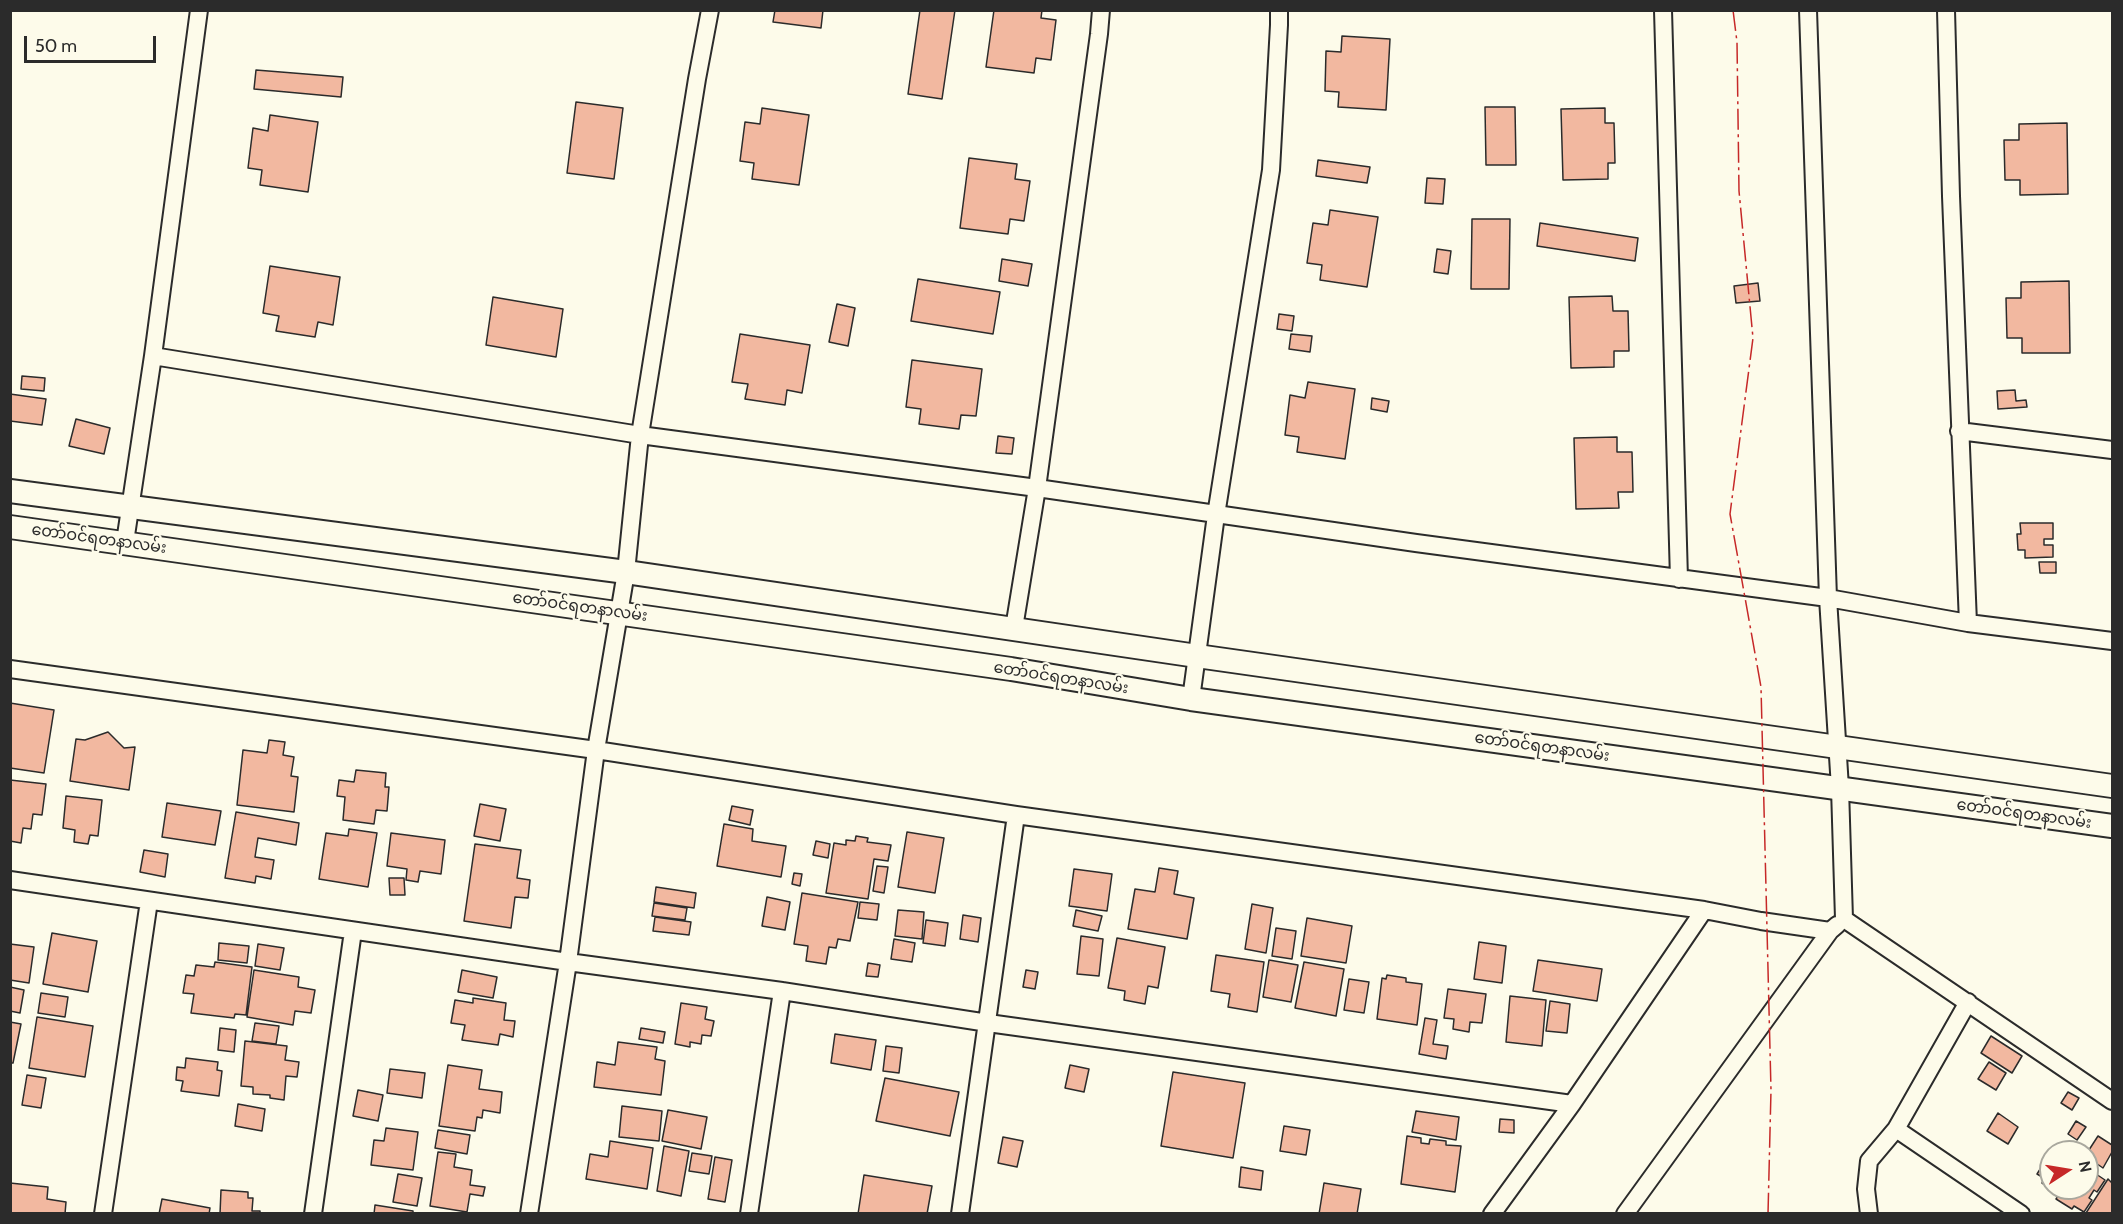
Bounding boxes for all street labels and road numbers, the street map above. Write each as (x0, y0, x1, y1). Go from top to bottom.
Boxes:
street label: တော်ဝင်ရတနာလမ်း (30, 520, 168, 558)
street label: တော်ဝင်ရတနာလမ်း (511, 588, 649, 626)
street label: တော်ဝင်ရတနာလမ်း (992, 658, 1130, 698)
street label: တော်ဝင်ရတနာလမ်း (1473, 728, 1611, 766)
street label: တော်ဝင်ရတနာလမ်း (1955, 795, 2093, 833)

